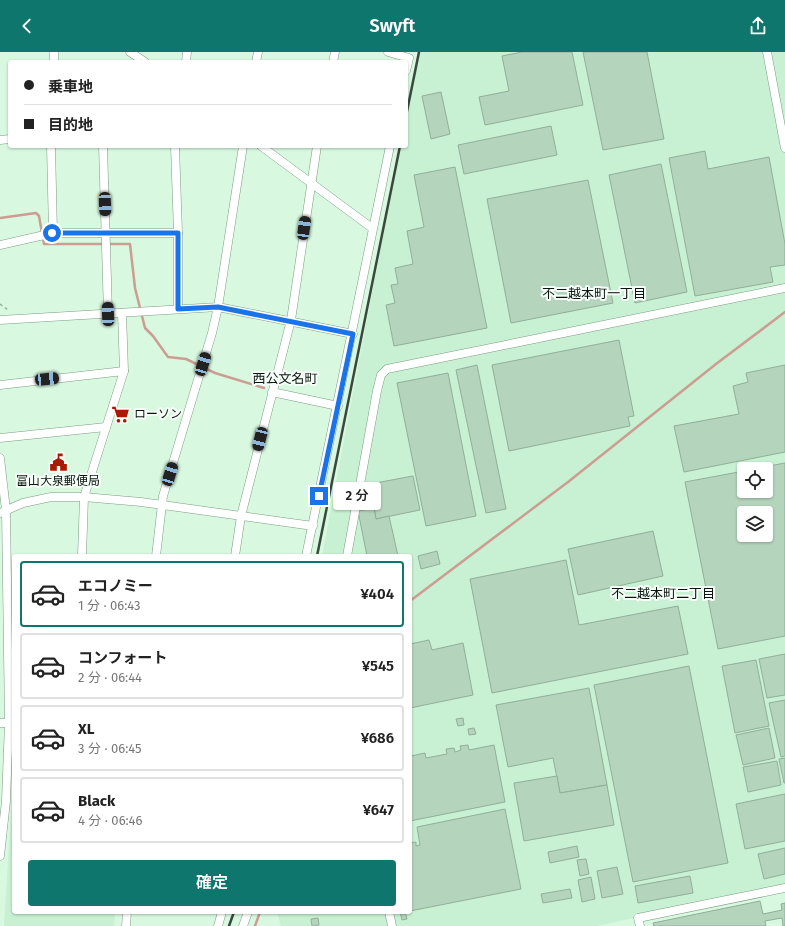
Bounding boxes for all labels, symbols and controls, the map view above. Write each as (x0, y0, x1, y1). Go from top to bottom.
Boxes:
icon: back (16, 15, 38, 37)
text: Swyft (370, 15, 415, 37)
icon: share (747, 15, 769, 37)
text: 乗車地 (48, 78, 93, 96)
text: 目的地 (48, 116, 93, 134)
car (99, 192, 111, 216)
car (296, 215, 312, 241)
route start (43, 224, 61, 242)
district label: 不二越本町一丁目 (542, 286, 646, 301)
car (102, 302, 114, 326)
car (194, 351, 212, 377)
district label: 西公文名町 (252, 371, 318, 386)
car (34, 372, 60, 386)
supermarket icon: ローソン (111, 404, 131, 424)
place label: ローソン (134, 407, 182, 421)
car (251, 426, 269, 452)
public building icon: 富山大泉郵便局 (48, 452, 68, 472)
car (161, 461, 179, 487)
map controls (737, 462, 773, 542)
button: locate (737, 462, 773, 498)
place label: 富山大泉郵便局 (16, 474, 100, 488)
callout: 2 分 (333, 482, 381, 510)
route end (310, 487, 328, 505)
text: 2 分 (346, 488, 368, 503)
button: layers (737, 506, 773, 542)
icon: car (30, 576, 66, 612)
text: エコノミー (78, 577, 153, 595)
text: ¥404 (360, 585, 394, 603)
district label: 不二越本町二丁目 (611, 586, 715, 601)
text: 1 分 · 06:43 (78, 598, 141, 613)
icon: car (30, 648, 66, 684)
text: コンフォート (78, 649, 168, 667)
text: ¥545 (362, 657, 394, 675)
text: 2 分 · 06:44 (78, 670, 142, 685)
icon: car (30, 720, 66, 756)
text: XL (78, 720, 94, 738)
text: ¥686 (361, 729, 394, 747)
text: 3 分 · 06:45 (78, 741, 141, 756)
icon: car (30, 792, 66, 828)
text: Black (78, 792, 115, 810)
text: ¥647 (363, 801, 394, 819)
text: 4 分 · 06:46 (78, 813, 142, 828)
button: 確定 (28, 860, 396, 906)

